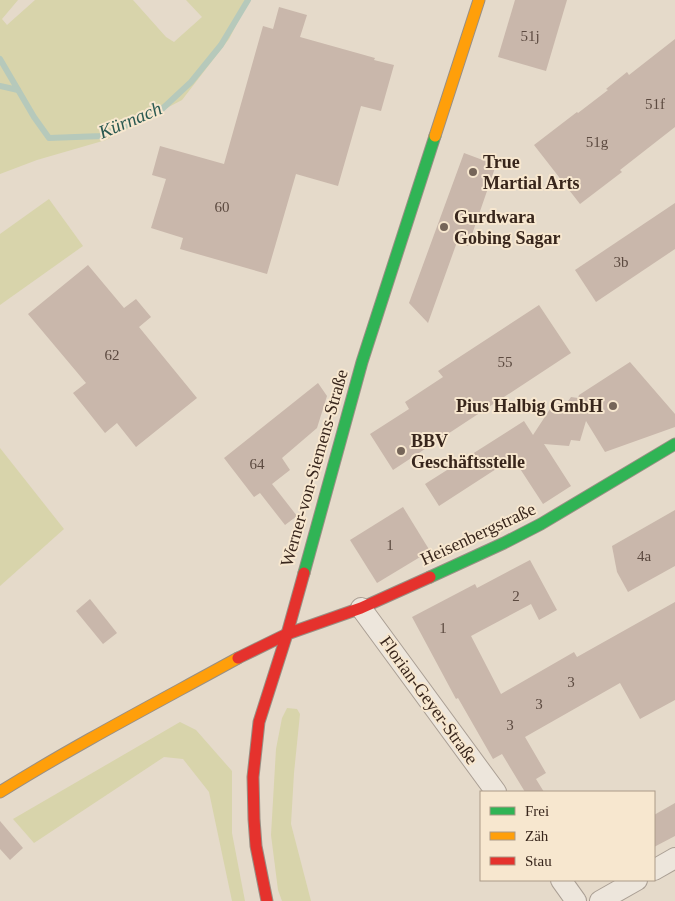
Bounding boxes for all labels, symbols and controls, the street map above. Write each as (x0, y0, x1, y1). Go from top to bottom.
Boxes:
house number: 51j (520, 28, 540, 44)
house number: 51f (645, 96, 665, 112)
water label: Kürnach (94, 97, 165, 143)
house number: 51g (586, 134, 609, 150)
place label: True Martial Arts (483, 152, 579, 193)
marker: True Martial Arts (467, 166, 479, 178)
house number: 60 (215, 199, 230, 215)
place label: Gurdwara Gobing Sagar (454, 207, 561, 248)
marker: Gurdwara Gobing Sagar (438, 221, 450, 233)
house number: 3b (614, 254, 629, 270)
house number: 62 (105, 347, 120, 363)
house number: 55 (498, 354, 513, 370)
street label: Werner-von-Siemens-Straße (276, 367, 352, 569)
place label: Pius Halbig GmbH (456, 396, 603, 416)
marker: Pius Halbig GmbH (607, 400, 619, 412)
place label: BBV Geschäftsstelle (411, 431, 525, 472)
marker: BBV Geschäftsstelle (395, 445, 407, 457)
house number: 64 (250, 456, 265, 472)
street label: Heisenbergstraße (417, 499, 539, 569)
house number: 1 (386, 537, 394, 553)
house number: 4a (637, 548, 651, 564)
house number: 2 (512, 588, 520, 604)
house number: 1 (439, 620, 447, 636)
street label: Florian-Geyer-Straße (376, 632, 482, 768)
house number: 3 (567, 674, 575, 690)
house number: 3 (535, 696, 543, 712)
house number: 3 (506, 717, 514, 733)
legend (480, 791, 655, 881)
text: Frei (525, 803, 549, 819)
text: Zäh (525, 828, 549, 844)
text: Stau (525, 853, 552, 869)

